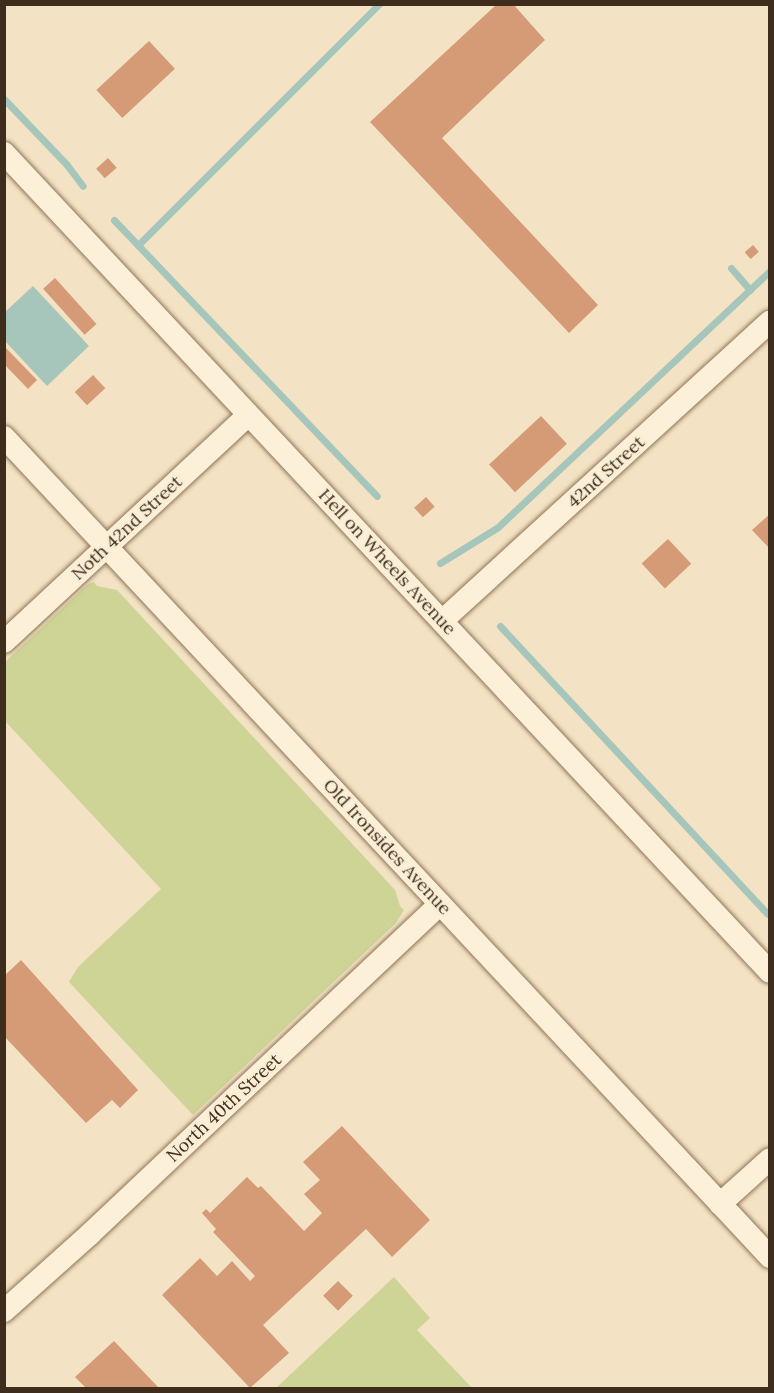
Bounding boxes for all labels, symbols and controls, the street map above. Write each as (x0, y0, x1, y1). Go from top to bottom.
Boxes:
street label: 42nd Street (563, 432, 649, 512)
street label: Noth 42nd Street (67, 471, 187, 585)
street label: Hell on Wheels Avenue (314, 485, 460, 639)
street label: Old Ironsides Avenue (318, 775, 456, 919)
street label: North 40th Street (162, 1049, 286, 1167)

